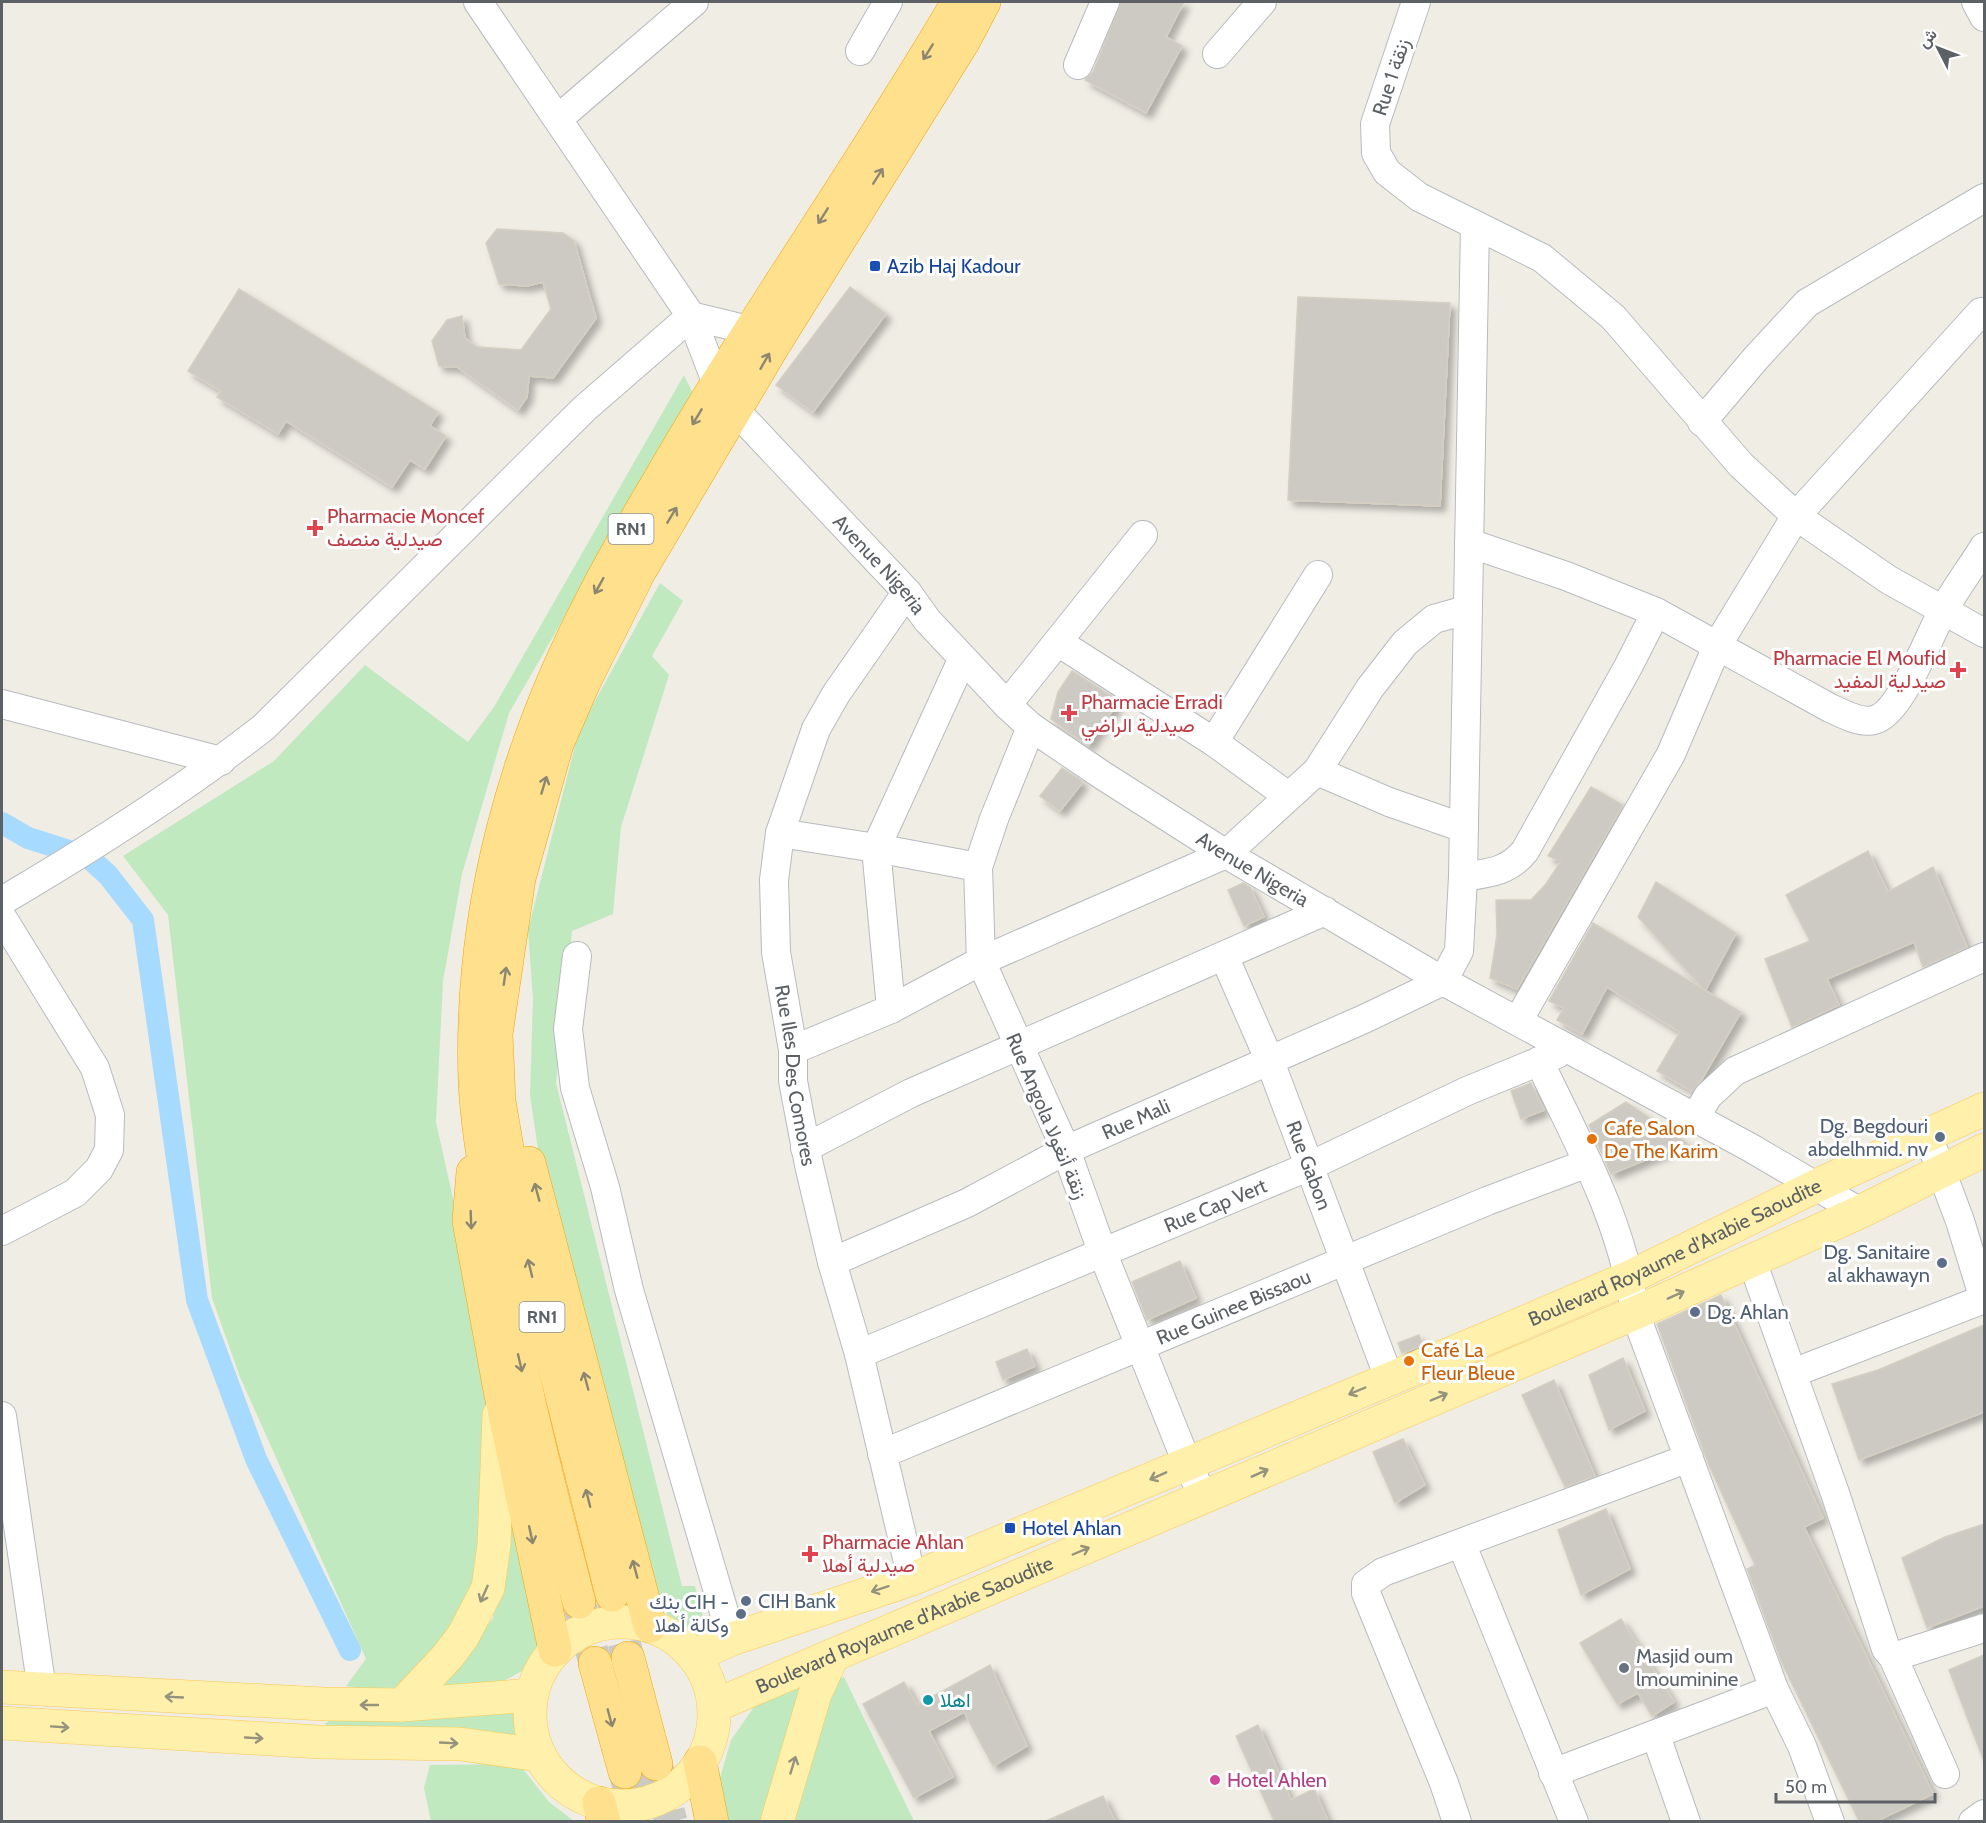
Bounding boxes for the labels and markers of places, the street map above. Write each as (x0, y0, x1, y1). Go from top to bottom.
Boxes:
place label: Azib Haj Kadour (887, 254, 1021, 278)
marker: Azib Haj Kadour (868, 259, 882, 273)
place label: Pharmacie Moncef صيدلية منصف (327, 504, 485, 551)
marker: Pharmacie Moncef صيدلية منصف (308, 521, 322, 535)
place label: Pharmacie El Moufid صيدلية المفيد (1773, 646, 1946, 693)
marker: Pharmacie El Moufid صيدلية المفيد (1951, 663, 1965, 677)
place label: Pharmacie Erradi صيدلية الراضي (1081, 690, 1223, 742)
marker: Pharmacie Erradi صيدلية الراضي (1062, 706, 1076, 720)
place label: Dg. Begdouri abdelhmid. nv (1808, 1114, 1928, 1161)
place label: Cafe Salon De The Karim (1604, 1116, 1718, 1163)
marker: Dg. Begdouri abdelhmid. nv (1933, 1130, 1947, 1144)
marker: Cafe Salon De The Karim (1585, 1132, 1599, 1146)
place label: Dg. Sanitaire al akhawayn (1823, 1240, 1930, 1287)
marker: Dg. Sanitaire al akhawayn (1935, 1256, 1949, 1270)
place label: Dg. Ahlan (1707, 1300, 1789, 1324)
marker: Dg. Ahlan (1688, 1305, 1702, 1319)
place label: Café La Fleur Bleue (1421, 1338, 1515, 1385)
marker: Café La Fleur Bleue (1402, 1354, 1416, 1368)
place label: Hotel Ahlan (1022, 1516, 1121, 1540)
marker: Hotel Ahlan (1003, 1521, 1017, 1535)
place label: Pharmacie Ahlan صيدلية أهلا (822, 1530, 964, 1577)
marker: Pharmacie Ahlan صيدلية أهلا (803, 1547, 817, 1561)
place label: CIH Bank (758, 1589, 836, 1613)
place label: بنك CIH - وكالة أهلا (649, 1590, 729, 1638)
marker: CIH Bank (739, 1594, 753, 1608)
marker: بنك CIH - وكالة أهلا (734, 1607, 748, 1621)
place label: Masjid oum lmouminine (1636, 1644, 1738, 1691)
marker: Masjid oum lmouminine (1617, 1661, 1631, 1675)
place label: اهلا (940, 1688, 971, 1712)
marker: اهلا (921, 1693, 935, 1707)
place label: Hotel Ahlen (1227, 1768, 1327, 1792)
marker: Hotel Ahlen (1208, 1773, 1222, 1787)

